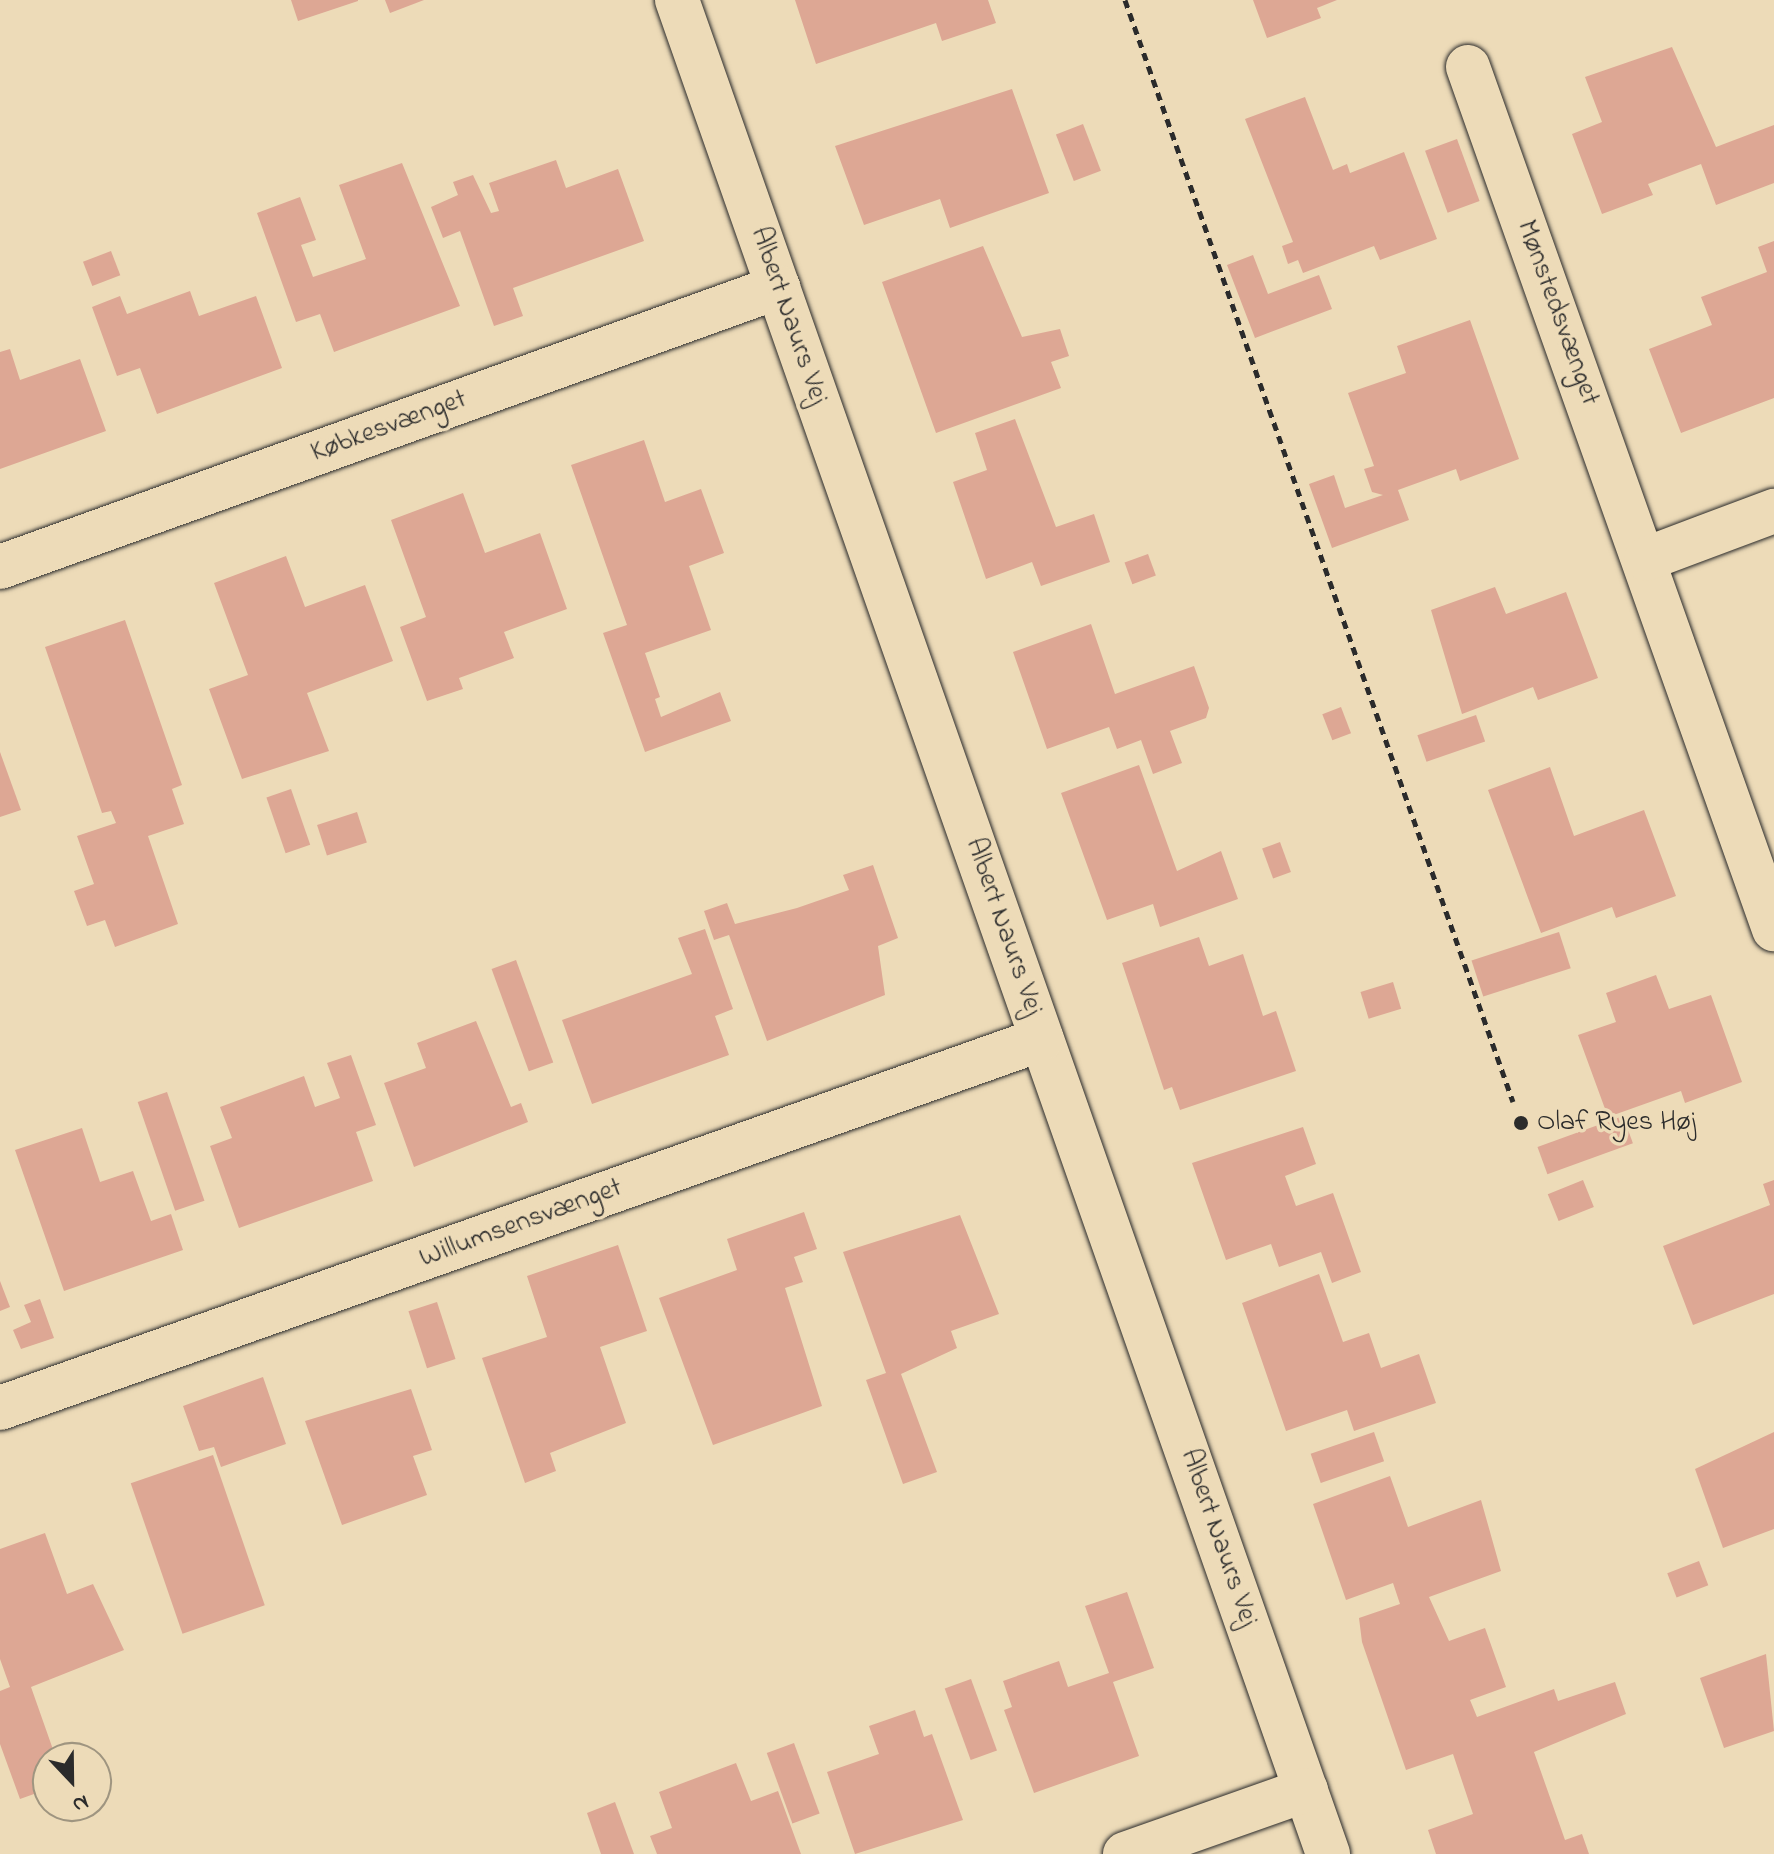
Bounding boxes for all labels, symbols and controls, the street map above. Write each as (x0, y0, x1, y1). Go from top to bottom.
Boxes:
street label: Mønstedsvænget (1508, 216, 1606, 410)
street label: Albert Naurs Vej (742, 223, 834, 409)
street label: Købkesvænget (307, 383, 471, 471)
street label: Albert Naurs Vej (957, 834, 1049, 1020)
place label: Olaf Ryes Høj (1537, 1106, 1696, 1140)
marker: Olaf Ryes Høj (1512, 1114, 1530, 1132)
street label: Willumsensvænget (415, 1172, 627, 1276)
street label: Albert Naurs Vej (1172, 1445, 1264, 1631)
north arrow (32, 1742, 112, 1822)
text: N (67, 1785, 93, 1820)

